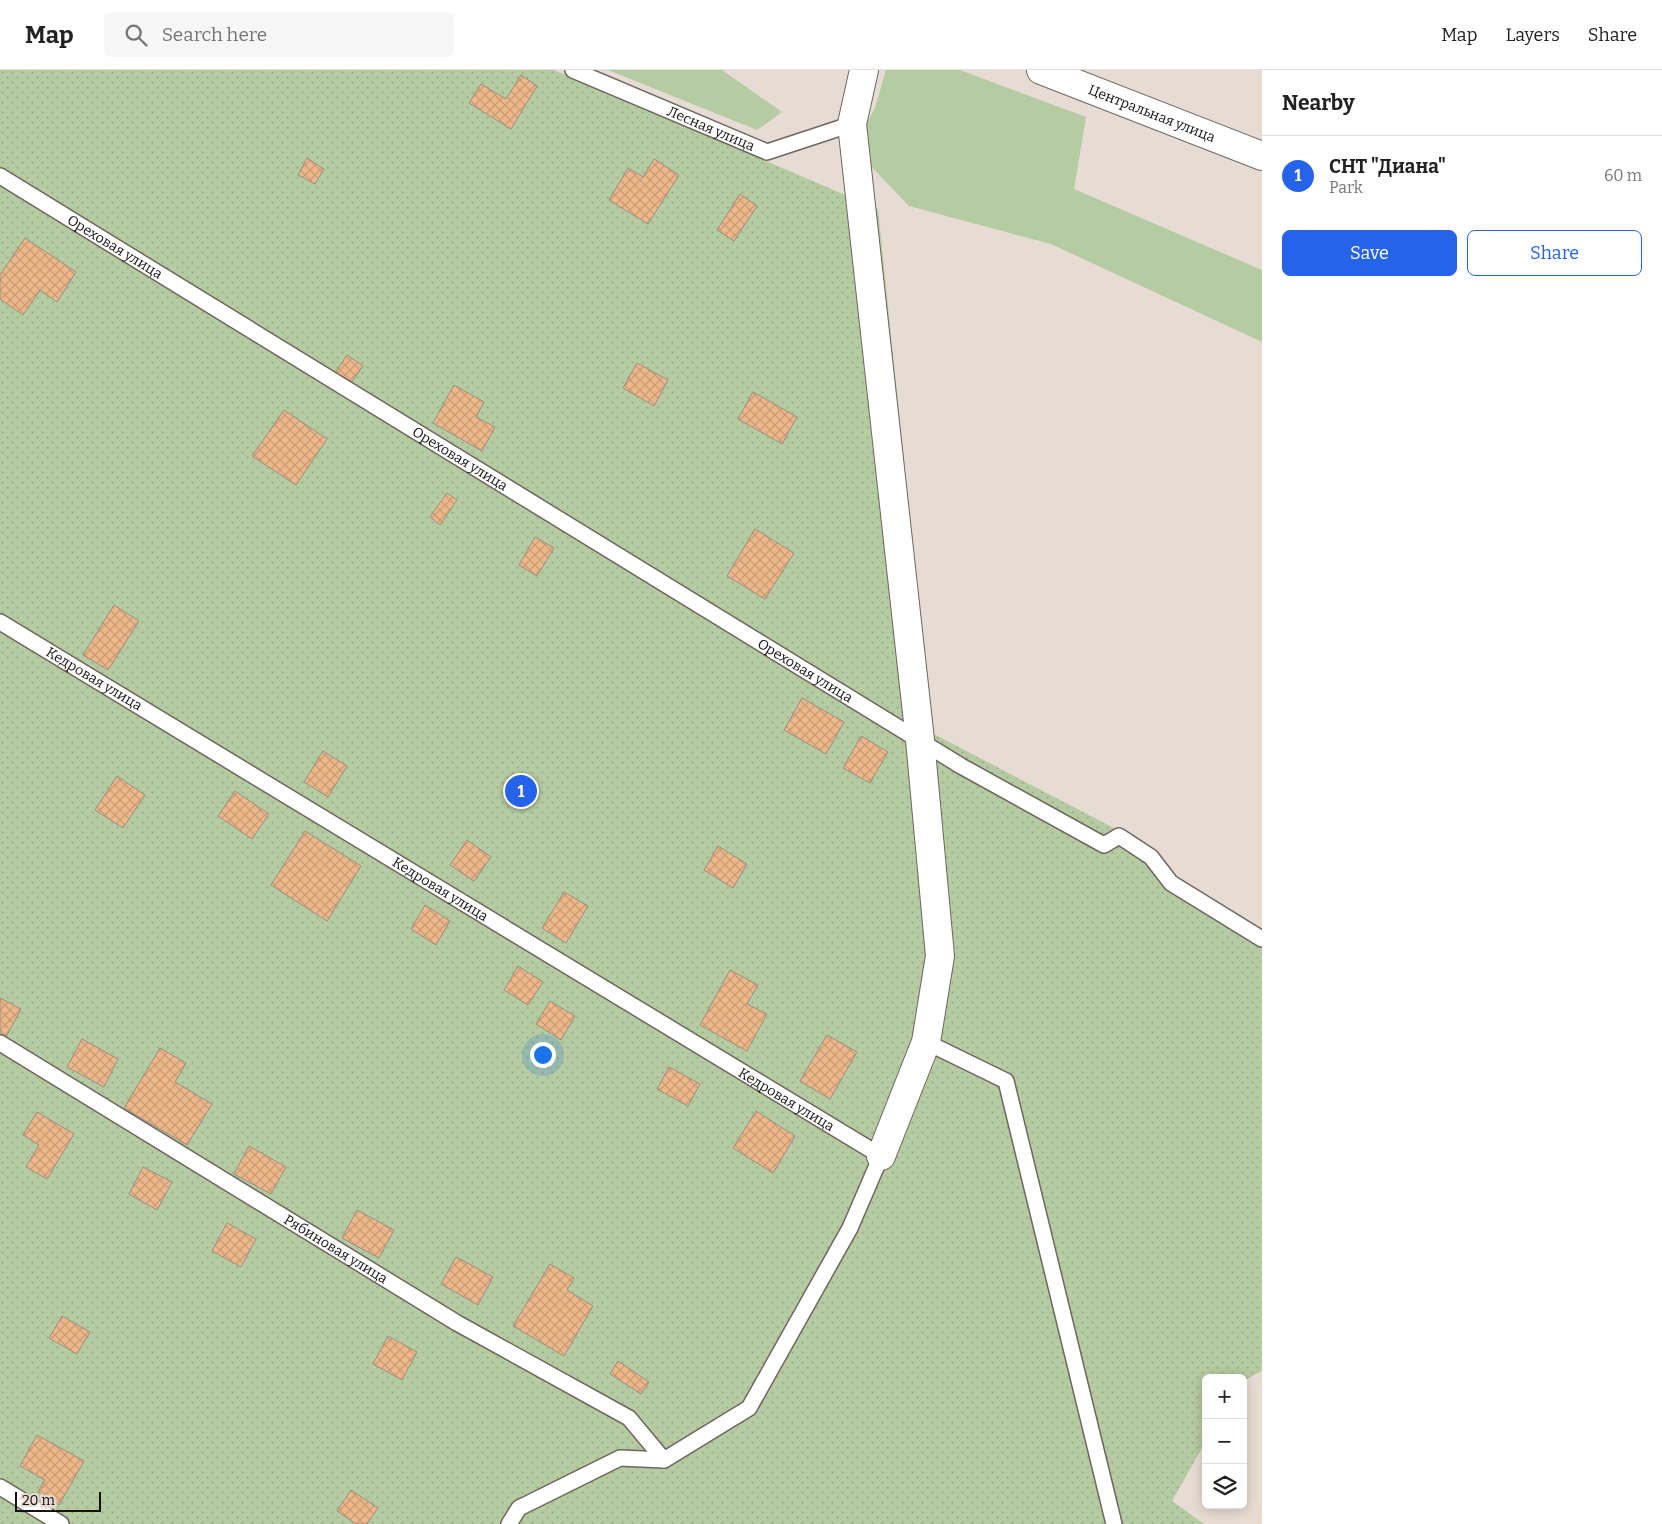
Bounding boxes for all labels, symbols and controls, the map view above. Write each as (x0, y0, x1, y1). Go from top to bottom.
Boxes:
search box (104, 12, 454, 57)
text: Map (25, 21, 74, 49)
icon: search (122, 21, 150, 49)
text: Search here (162, 23, 267, 46)
text: Map (1441, 24, 1477, 46)
text: Layers (1505, 24, 1560, 46)
text: Share (1588, 24, 1637, 46)
street label: Центральная улица (1086, 81, 1218, 146)
text: Nearby (1282, 90, 1355, 116)
street label: Лесная улица (665, 102, 758, 154)
text: СНТ "Диана" (1329, 155, 1446, 178)
text: 1 (1295, 166, 1301, 185)
text: 60 m (1604, 166, 1642, 185)
text: Park (1329, 178, 1363, 197)
street label: Ореховая улица (64, 211, 166, 282)
button: Save (1282, 230, 1457, 276)
button: Share (1467, 230, 1642, 276)
street label: Ореховая улица (409, 423, 511, 494)
street label: Ореховая улица (755, 635, 856, 706)
street label: Кедровая улица (43, 643, 146, 714)
pin: 1 (505, 772, 537, 810)
street label: Кедровая улица (389, 853, 492, 925)
your location (530, 1042, 556, 1068)
street label: Кедровая улица (735, 1064, 838, 1135)
street label: Рябиновая улица (281, 1211, 391, 1287)
map controls (1202, 1374, 1247, 1509)
button: + (1202, 1374, 1247, 1419)
button: − (1202, 1419, 1247, 1464)
button: layers (1202, 1464, 1247, 1509)
scale bar (15, 1489, 101, 1512)
text: 20 m (22, 1492, 55, 1509)

